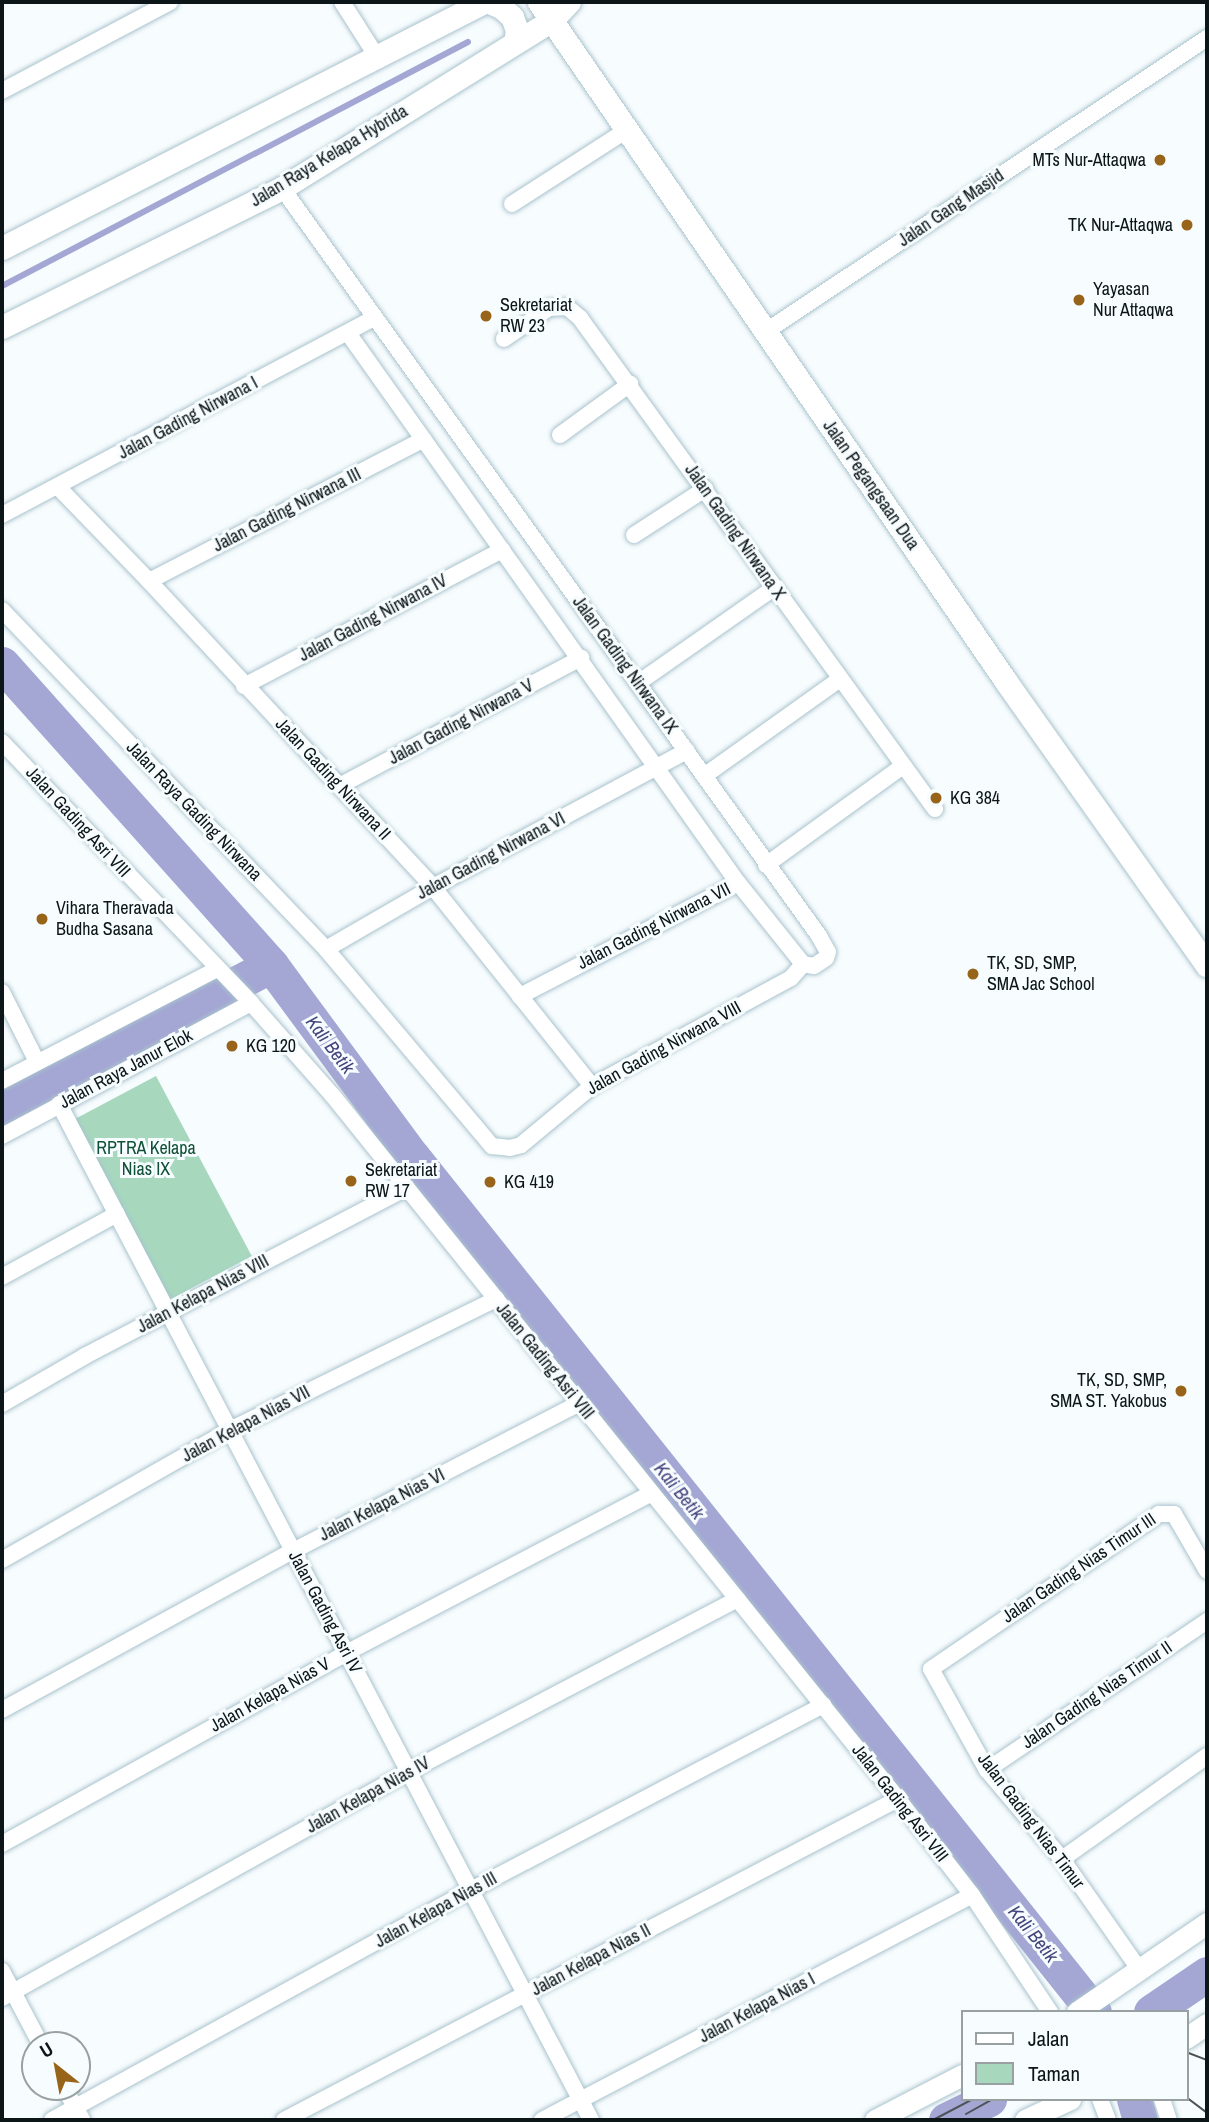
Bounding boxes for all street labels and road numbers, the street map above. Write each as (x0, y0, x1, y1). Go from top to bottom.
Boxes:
street label: Jalan Raya Kelapa Hybrida (246, 100, 412, 212)
street label: Jalan Gang Masjid (894, 165, 1008, 251)
street label: Jalan Gading Nirwana I (114, 372, 262, 464)
street label: Jalan Pegangsaan Dua (818, 416, 924, 554)
street label: Jalan Gading Nirwana X (680, 460, 790, 604)
street label: Jalan Gading Nirwana III (209, 463, 365, 557)
street label: Jalan Gading Nirwana IV (295, 570, 451, 666)
street label: Jalan Gading Nirwana IX (568, 592, 682, 738)
street label: Jalan Gading Nirwana V (385, 675, 537, 769)
street label: Jalan Gading Nirwana II (271, 713, 395, 845)
street label: Jalan Raya Gading Nirwana (122, 737, 266, 885)
street label: Jalan Gading Asri VIII (21, 762, 135, 882)
street label: Jalan Gading Nirwana VI (413, 808, 569, 904)
street label: Jalan Gading Nirwana VII (574, 878, 734, 974)
street label: Jalan Gading Nirwana VIII (583, 997, 745, 1099)
street label: Jalan Raya Janur Elok (56, 1025, 196, 1113)
street label: Jalan Kelapa Nias VIII (133, 1250, 273, 1338)
street label: Jalan Gading Asri VIII (491, 1298, 599, 1424)
street label: Jalan Kelapa Nias VII (178, 1381, 314, 1467)
street label: Jalan Kelapa Nias VI (316, 1464, 448, 1546)
street label: Jalan Gading Nias Timur III (998, 1508, 1160, 1628)
street label: Jalan Gading Asri IV (283, 1547, 367, 1677)
street label: Jalan Gading Nias Timur II (1018, 1637, 1176, 1753)
street label: Jalan Kelapa Nias V (206, 1653, 334, 1737)
street label: Jalan Gading Asri VIII (847, 1739, 953, 1867)
street label: Jalan Gading Nias Timur (973, 1749, 1089, 1893)
street label: Jalan Kelapa Nias IV (302, 1752, 434, 1838)
street label: Jalan Kelapa Nias III (371, 1868, 501, 1952)
street label: Jalan Kelapa Nias II (528, 1919, 654, 2001)
street label: Jalan Kelapa Nias I (695, 1968, 819, 2048)

